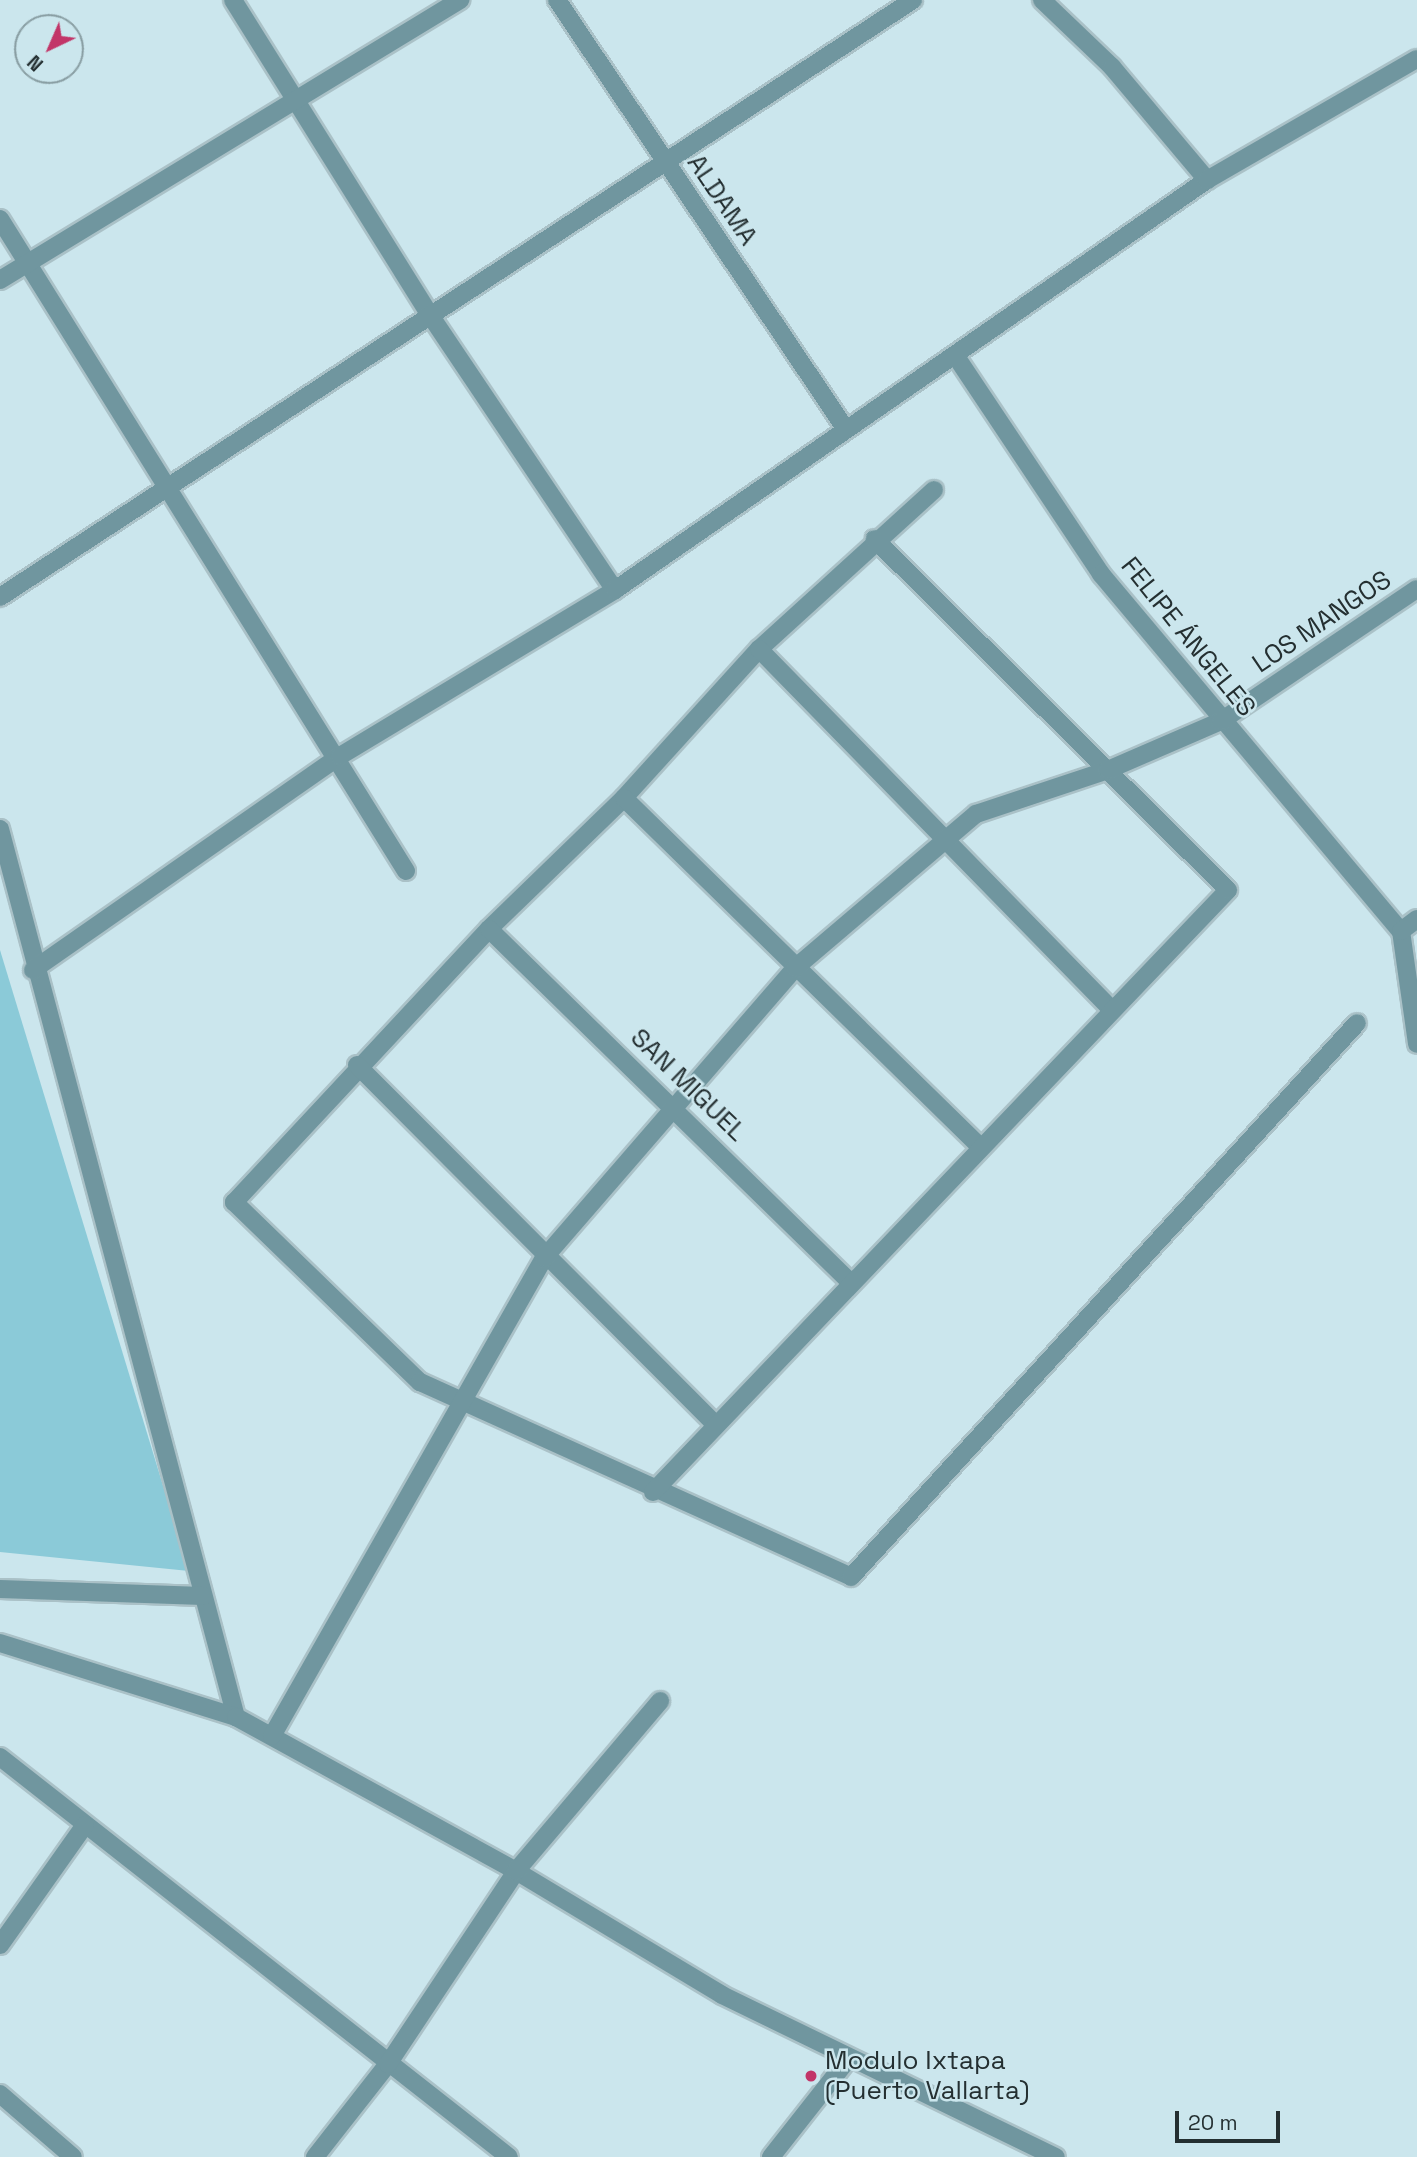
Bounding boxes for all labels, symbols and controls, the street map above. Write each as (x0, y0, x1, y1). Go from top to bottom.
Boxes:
north arrow (14, 14, 84, 84)
text: N (22, 50, 49, 76)
street label: ALDAMA (680, 149, 764, 251)
street label: FELIPE ÁNGELES (1114, 551, 1262, 723)
street label: LOS MANGOS (1247, 564, 1397, 680)
street label: SAN MIGUEL (624, 1022, 752, 1148)
place label: Modulo Ixtapa (Puerto Vallarta) (825, 2045, 1030, 2106)
marker: Modulo Ixtapa (Puerto Vallarta) (803, 2068, 819, 2084)
scale bar (1179, 2098, 1284, 2142)
text: 20 m (1188, 2109, 1238, 2136)

